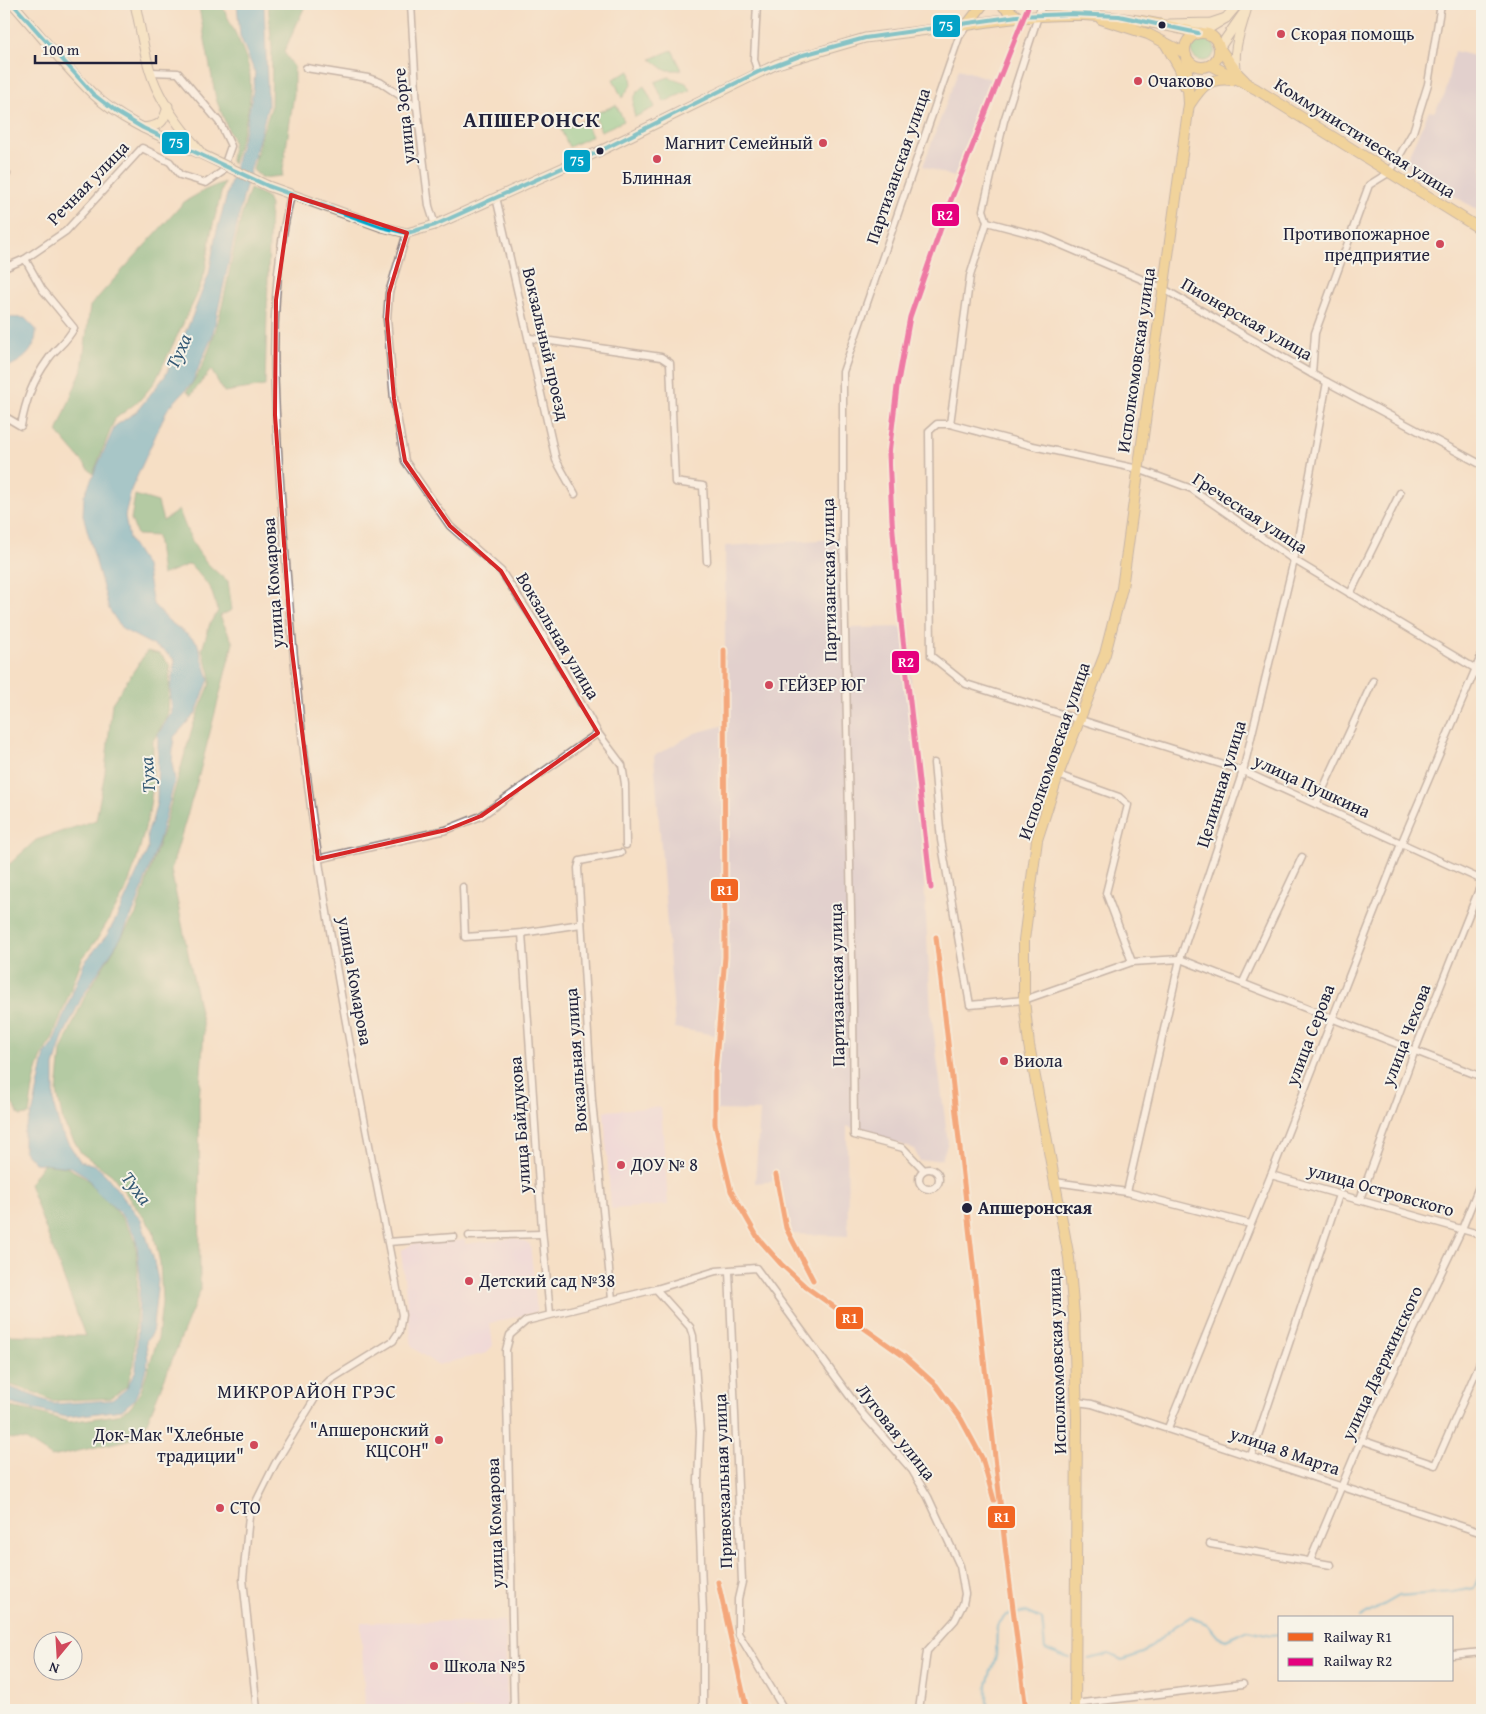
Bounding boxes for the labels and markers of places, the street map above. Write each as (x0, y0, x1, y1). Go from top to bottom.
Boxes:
unlabelled marker (1157, 20, 1167, 30)
place label: Скорая помощь (1291, 20, 1415, 47)
marker: Скорая помощь (1275, 28, 1287, 40)
place label: Очаково (1148, 67, 1214, 94)
marker: Очаково (1132, 75, 1144, 87)
place label: Магнит Семейный (665, 129, 813, 156)
marker: Магнит Семейный (817, 137, 829, 149)
unlabelled marker (595, 146, 605, 156)
marker: Блинная (651, 153, 663, 165)
place label: Блинная (622, 164, 692, 191)
place label: Противопожарное предприятие (1283, 220, 1430, 268)
marker: Противопожарное предприятие (1434, 238, 1446, 250)
place label: ГЕЙЗЕР ЮГ (779, 671, 865, 698)
marker: ГЕЙЗЕР ЮГ (763, 679, 775, 691)
place label: Виола (1014, 1047, 1063, 1074)
marker: Виола (998, 1055, 1010, 1067)
place label: ДОУ № 8 (630, 1151, 698, 1178)
marker: ДОУ № 8 (615, 1159, 627, 1171)
place label: Апшеронская (978, 1194, 1092, 1221)
marker: Апшеронская (960, 1201, 974, 1215)
place label: Детский сад №38 (478, 1267, 615, 1294)
marker: Детский сад №38 (463, 1275, 475, 1287)
place label: "Апшеронский КЦСОН" (310, 1416, 429, 1464)
place label: Док-Мак "Хлебные традиции" (92, 1421, 244, 1469)
marker: "Апшеронский КЦСОН" (433, 1434, 445, 1446)
marker: Док-Мак "Хлебные традиции" (248, 1439, 260, 1451)
place label: СТО (230, 1494, 261, 1521)
marker: СТО (214, 1502, 226, 1514)
place label: Школа №5 (444, 1652, 526, 1679)
marker: Школа №5 (428, 1660, 440, 1672)

